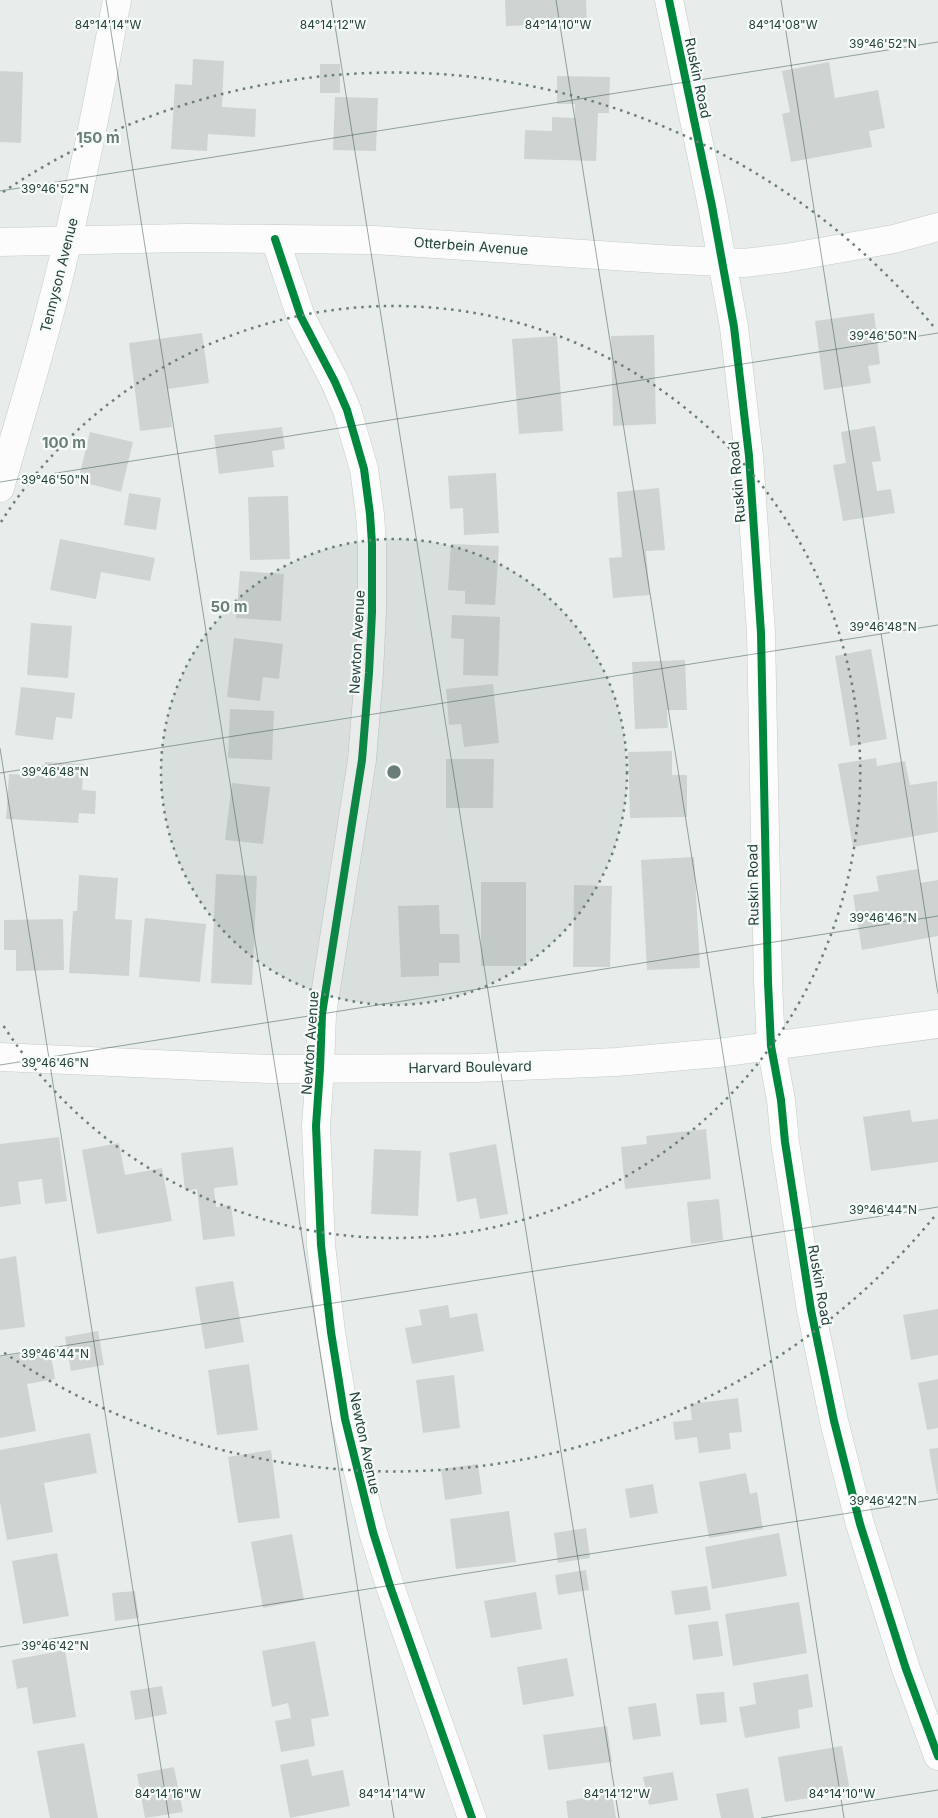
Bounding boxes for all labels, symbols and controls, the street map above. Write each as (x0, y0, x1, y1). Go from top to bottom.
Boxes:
text: 84°14'14"W (75, 17, 142, 32)
text: 84°14'12"W (300, 17, 366, 32)
text: 84°14'10"W (525, 17, 591, 32)
text: 84°14'08"W (748, 17, 818, 32)
street label: Ruskin Road (682, 36, 715, 120)
text: 39°46'52"N (849, 36, 917, 51)
text: 150 m (76, 128, 120, 147)
text: 39°46'52"N (21, 181, 89, 196)
street label: Tennyson Avenue (36, 216, 81, 334)
street label: Otterbein Avenue (413, 233, 529, 258)
text: 39°46'50"N (849, 328, 917, 343)
text: 100 m (42, 433, 86, 452)
street label: Ruskin Road (724, 441, 749, 523)
text: 39°46'50"N (21, 472, 89, 487)
street label: Newton Avenue (345, 590, 368, 694)
text: 50 m (211, 597, 247, 616)
text: 39°46'48"N (849, 619, 917, 634)
centre of rings (385, 763, 403, 781)
text: 39°46'48"N (21, 764, 89, 779)
street label: Ruskin Road (743, 844, 762, 926)
text: 39°46'46"N (849, 910, 917, 925)
street label: Newton Avenue (297, 990, 322, 1096)
text: 39°46'46"N (21, 1055, 89, 1070)
street label: Harvard Boulevard (408, 1057, 532, 1076)
text: 39°46'44"N (849, 1202, 917, 1217)
street label: Ruskin Road (805, 1243, 836, 1327)
text: 39°46'44"N (21, 1346, 89, 1361)
street label: Newton Avenue (346, 1390, 385, 1496)
text: 39°46'42"N (849, 1493, 917, 1508)
text: 39°46'42"N (21, 1638, 89, 1653)
text: 84°14'16"W (135, 1786, 201, 1801)
text: 84°14'14"W (359, 1786, 426, 1801)
text: 84°14'12"W (584, 1786, 650, 1801)
text: 84°14'10"W (809, 1786, 875, 1801)

